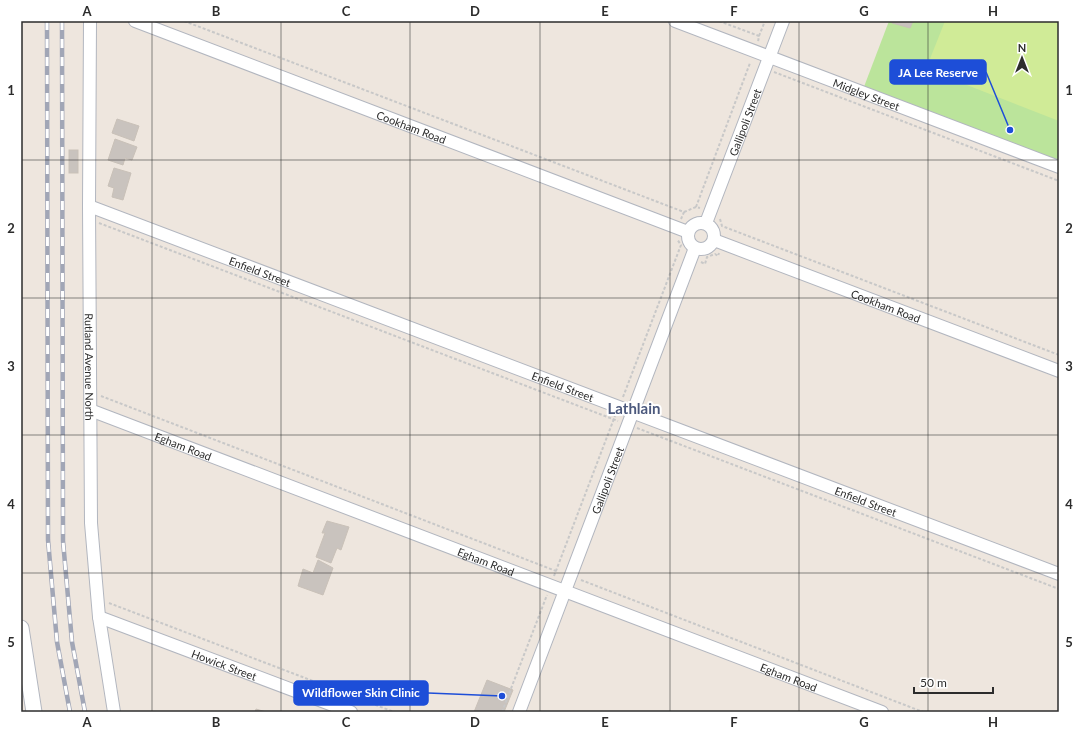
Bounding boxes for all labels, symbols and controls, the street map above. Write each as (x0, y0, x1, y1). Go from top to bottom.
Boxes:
text: A (81, 3, 92, 19)
text: B (212, 3, 221, 19)
text: C (342, 3, 351, 19)
text: D (470, 3, 480, 19)
text: E (601, 3, 609, 19)
text: F (730, 3, 738, 19)
text: G (859, 3, 869, 19)
text: H (988, 3, 998, 19)
north arrow (1002, 38, 1042, 78)
text: N (1018, 41, 1026, 54)
callout: JA Lee Reserve (890, 60, 986, 84)
text: JA Lee Reserve (898, 65, 979, 80)
street label: Midgley Street (831, 75, 902, 112)
text: 1 (7, 82, 15, 98)
text: 1 (1065, 82, 1073, 98)
street label: Gallipoli Street (726, 87, 763, 158)
street label: Cookham Road (375, 107, 448, 146)
text: 2 (7, 220, 15, 236)
text: 2 (1065, 220, 1073, 236)
street label: Enfield Street (227, 253, 293, 289)
street label: Cookham Road (849, 286, 923, 324)
street label: Rutland Avenue North (83, 313, 97, 421)
text: 3 (7, 358, 15, 374)
text: 3 (1065, 358, 1073, 374)
street label: Enfield Street (530, 368, 596, 403)
district label: Lathlain (608, 399, 660, 417)
street label: Egham Road (153, 429, 214, 462)
street label: Gallipoli Street (588, 445, 626, 516)
street label: Enfield Street (833, 483, 899, 518)
text: 4 (7, 496, 15, 512)
text: 4 (1065, 496, 1073, 512)
street label: Egham Road (456, 544, 516, 578)
text: 5 (7, 634, 15, 650)
text: 5 (1065, 634, 1073, 650)
street label: Howick Street (190, 646, 259, 682)
street label: Egham Road (759, 660, 819, 693)
scale bar (914, 669, 993, 695)
text: 50 m (920, 675, 947, 690)
callout: Wildflower Skin Clinic (294, 681, 428, 705)
text: Wildflower Skin Clinic (302, 685, 420, 700)
text: A (81, 714, 92, 730)
text: B (212, 714, 221, 730)
text: C (342, 714, 351, 730)
text: D (470, 714, 480, 730)
text: E (601, 714, 609, 730)
text: F (730, 714, 738, 730)
text: G (859, 714, 869, 730)
text: H (988, 714, 998, 730)

